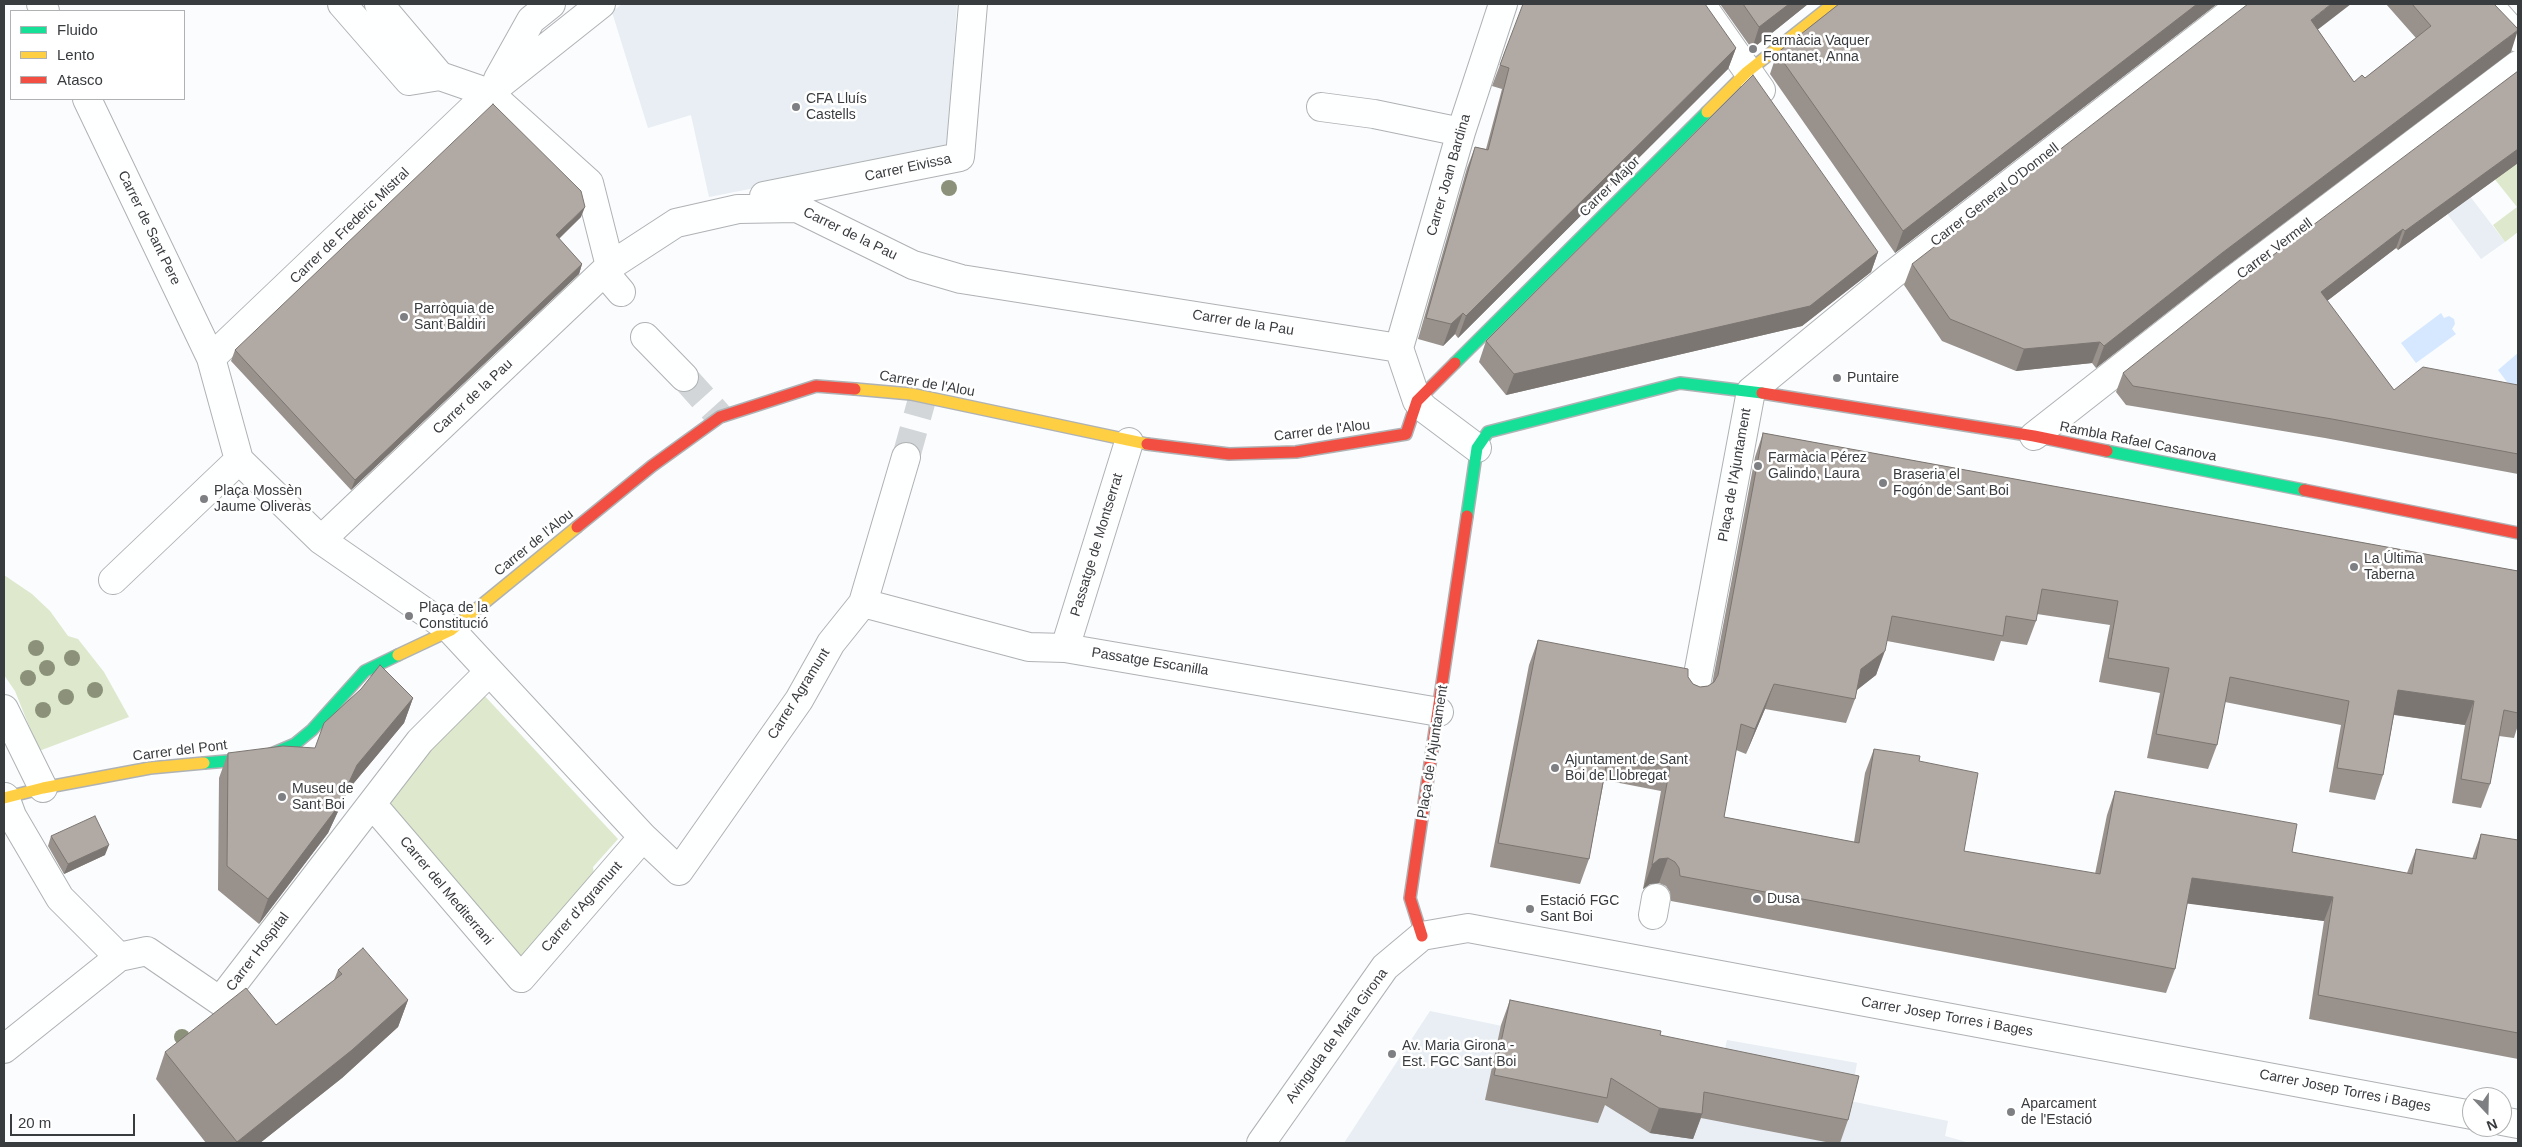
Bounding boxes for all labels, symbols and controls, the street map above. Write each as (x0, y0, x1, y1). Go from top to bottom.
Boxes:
legend (10, 10, 185, 100)
text: Fluido (57, 21, 98, 38)
place label: Farmàcia Vaquer Fontanet, Anna (1763, 33, 1869, 65)
marker: Farmàcia Vaquer Fontanet, Anna (1747, 43, 1759, 55)
text: Lento (57, 46, 95, 63)
text: Atasco (57, 71, 103, 88)
place label: CFA Lluís Castells (806, 91, 867, 124)
marker: CFA Lluís Castells (790, 101, 802, 113)
street label: Carrer Joan Bardina (1424, 112, 1474, 238)
street label: Carrer General O'Donnell (1927, 140, 2063, 250)
street label: Carrer Eivissa (863, 151, 953, 185)
street label: Carrer Major (1576, 153, 1644, 221)
street label: Carrer de Frederic Mistral (287, 165, 413, 287)
street label: Carrer de Sant Pere (114, 168, 184, 288)
street label: Carrer de la Pau (800, 204, 900, 264)
street label: Carrer Vermell (2234, 215, 2316, 283)
place label: Parròquia de Sant Baldiri (414, 301, 494, 334)
street label: Carrer de la Pau (1191, 307, 1295, 339)
marker: Parròquia de Sant Baldiri (398, 311, 410, 323)
street label: Carrer de la Pau (430, 356, 516, 438)
street label: Carrer de l'Alou (878, 367, 976, 401)
place label: Puntaire (1847, 370, 1899, 386)
marker: Puntaire (1831, 372, 1843, 384)
street label: Plaça de l'Ajuntament (1715, 407, 1755, 543)
street label: Carrer de l'Alou (1273, 417, 1371, 445)
street label: Rambla Rafael Casanova (2058, 419, 2218, 465)
place label: Farmàcia Pérez Galindo, Laura (1768, 450, 1867, 482)
marker: Farmàcia Pérez Galindo, Laura (1752, 460, 1764, 472)
place label: Braseria el Fogón de Sant Boi (1893, 467, 2009, 500)
street label: Passatge de Montserrat (1067, 471, 1127, 619)
marker: Braseria el Fogón de Sant Boi (1877, 477, 1889, 489)
place label: Plaça Mossèn Jaume Oliveras (214, 483, 311, 516)
marker: Plaça Mossèn Jaume Oliveras (198, 493, 210, 505)
street label: Carrer de l'Alou (491, 506, 577, 580)
place label: La Última Taberna (2364, 551, 2423, 584)
marker: La Última Taberna (2348, 561, 2360, 573)
place label: Plaça de la Constitució (419, 600, 488, 632)
marker: Plaça de la Constitució (403, 610, 415, 622)
street label: Passatge Escanilla (1090, 644, 1210, 680)
street label: Carrer Agramunt (764, 645, 834, 743)
street label: Plaça de l'Ajuntament (1414, 684, 1452, 820)
street label: Carrer del Pont (132, 737, 228, 765)
place label: Ajuntament de Sant Boi de Llobregat (1565, 752, 1688, 784)
marker: Ajuntament de Sant Boi de Llobregat (1549, 762, 1561, 774)
place label: Museu de Sant Boi (292, 781, 353, 814)
marker: Museu de Sant Boi (276, 791, 288, 803)
street label: Carrer del Mediterrani (396, 833, 496, 949)
street label: Carrer d'Agramunt (538, 858, 626, 956)
place label: Dusa (1767, 891, 1800, 907)
place label: Estació FGC Sant Boi (1540, 893, 1619, 926)
marker: Dusa (1751, 893, 1763, 905)
marker: Estació FGC Sant Boi (1524, 903, 1536, 915)
street label: Carrer Hospital (223, 909, 293, 995)
street label: Avinguda de Maria Girona (1282, 965, 1392, 1107)
street label: Carrer Josep Torres i Bages (1860, 994, 2034, 1040)
place label: Av. Maria Girona - Est. FGC Sant Boi (1402, 1038, 1516, 1070)
marker: Av. Maria Girona - Est. FGC Sant Boi (1386, 1048, 1398, 1060)
street label: Carrer Josep Torres i Bages (2258, 1066, 2432, 1116)
north arrow (2462, 1087, 2512, 1137)
place label: Aparcament de l'Estació (2021, 1096, 2096, 1128)
scale bar (12, 1104, 138, 1136)
marker: Aparcament de l'Estació (2005, 1106, 2017, 1118)
text: 20 m (18, 1114, 51, 1131)
text: N (2484, 1116, 2500, 1134)

